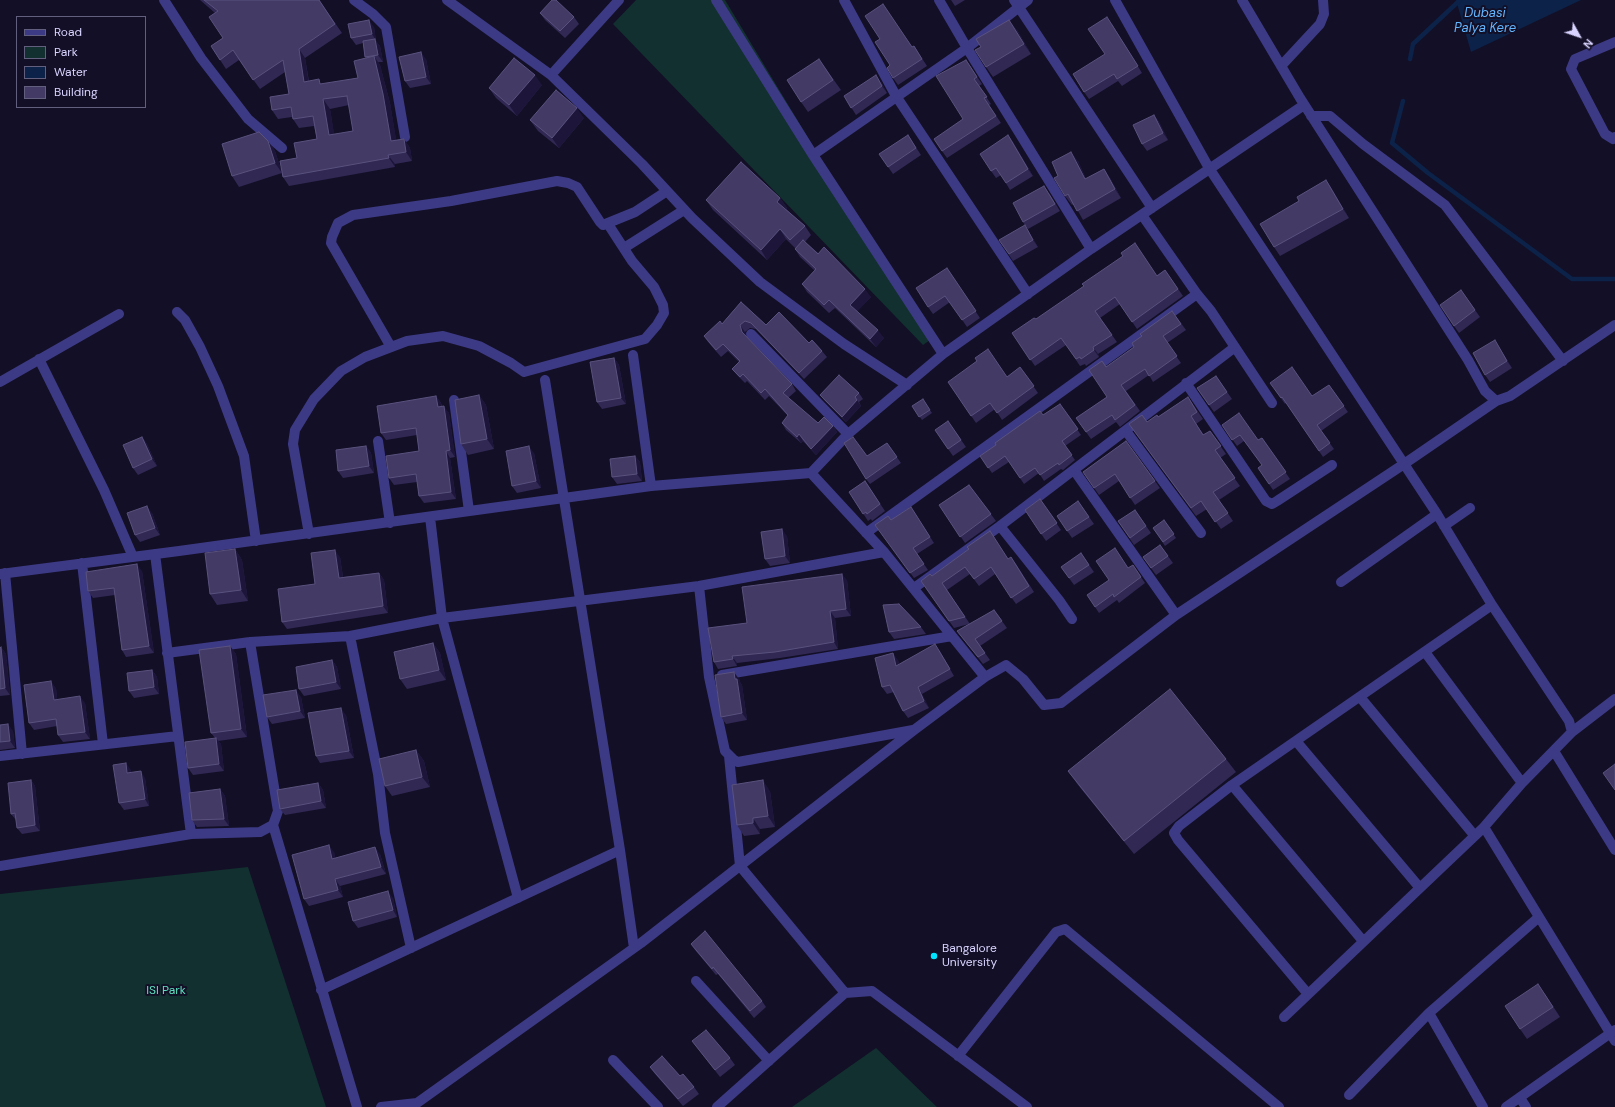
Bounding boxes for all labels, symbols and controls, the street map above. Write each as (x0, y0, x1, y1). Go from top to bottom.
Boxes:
water label: Dubasi Palya Kere (1454, 6, 1516, 37)
legend (16, 16, 146, 108)
north arrow (1559, 16, 1599, 56)
text: Road (54, 24, 82, 40)
text: N (1580, 36, 1596, 51)
text: Park (54, 44, 78, 60)
text: Water (54, 64, 87, 80)
text: Building (54, 84, 98, 100)
place label: Bangalore University (942, 942, 997, 970)
marker: Bangalore University (929, 951, 939, 961)
park label: ISI Park (146, 984, 186, 998)

